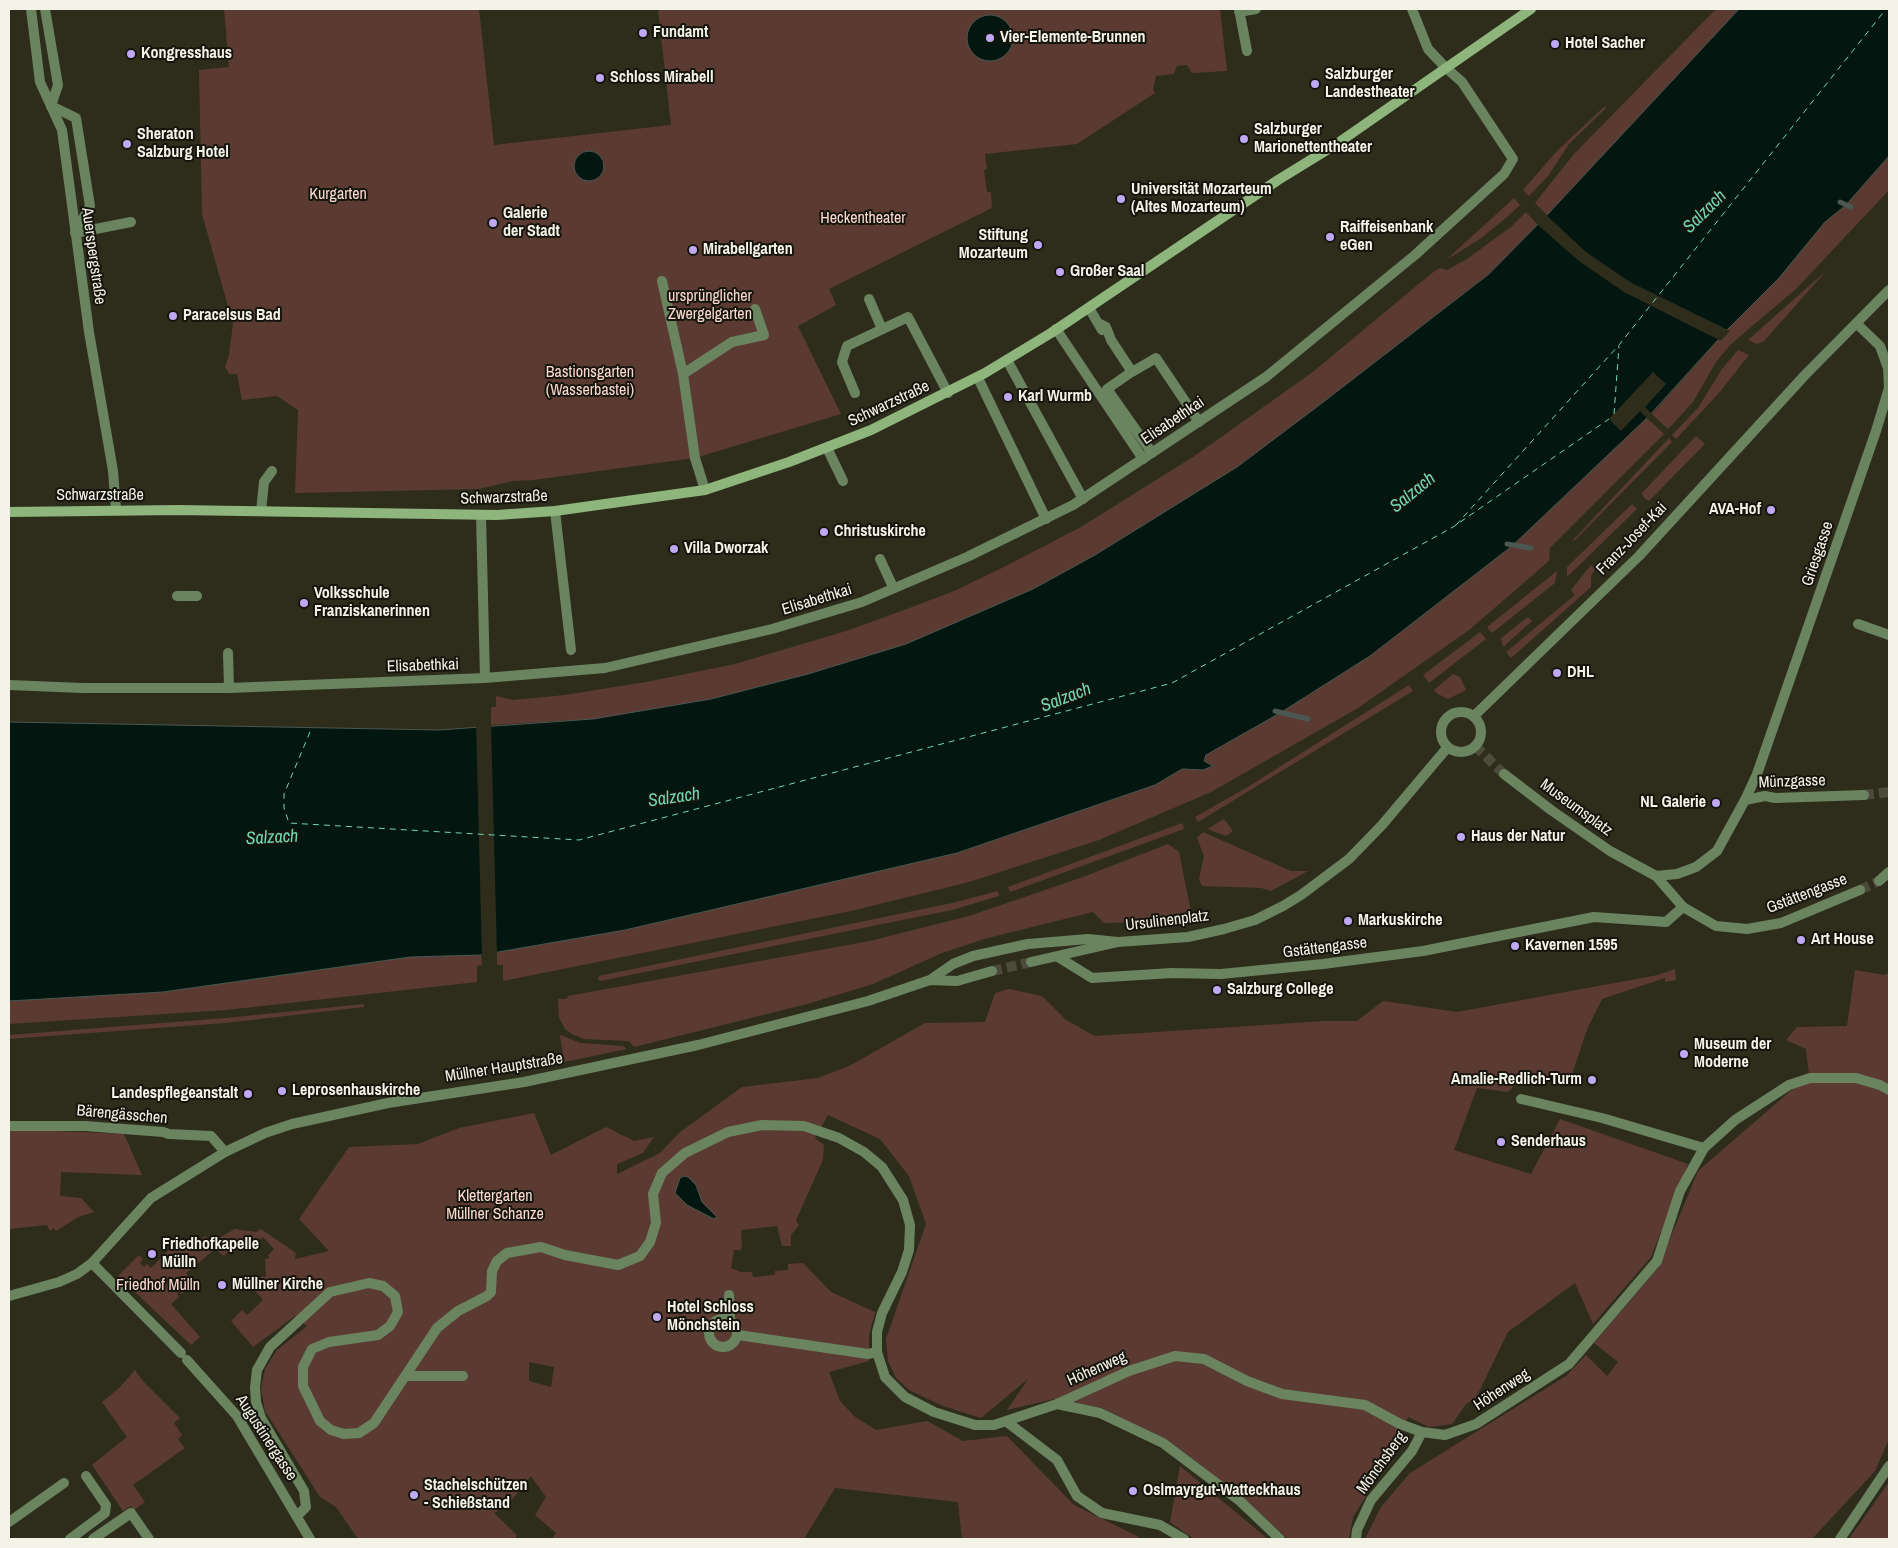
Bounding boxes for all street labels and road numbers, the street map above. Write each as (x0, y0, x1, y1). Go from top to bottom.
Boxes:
street label: Auerspergstraße (77, 206, 109, 306)
street label: Schwarzstraße (845, 377, 933, 431)
street label: Elisabethkai (1138, 393, 1208, 449)
street label: Schwarzstraße (56, 486, 144, 506)
street label: Schwarzstraße (460, 487, 548, 509)
street label: Franz-Josef-Kai (1593, 499, 1671, 579)
street label: Griesgasse (1798, 519, 1838, 589)
street label: Elisabethkai (780, 580, 854, 620)
street label: Elisabethkai (387, 655, 459, 677)
street label: Münzgasse (1758, 771, 1826, 793)
street label: Museumsplatz (1536, 775, 1616, 841)
street label: Gstättengasse (1764, 870, 1850, 918)
street label: Ursulinenplatz (1124, 906, 1210, 936)
street label: Gstättengasse (1282, 933, 1368, 963)
street label: Müllner Hauptstraße (444, 1049, 564, 1087)
street label: Bärengässchen (76, 1101, 168, 1129)
street label: Höhenweg (1064, 1347, 1130, 1391)
street label: Höhenweg (1470, 1365, 1534, 1415)
street label: Augustinergasse (231, 1391, 301, 1485)
street label: Mönchsberg (1353, 1428, 1411, 1498)

